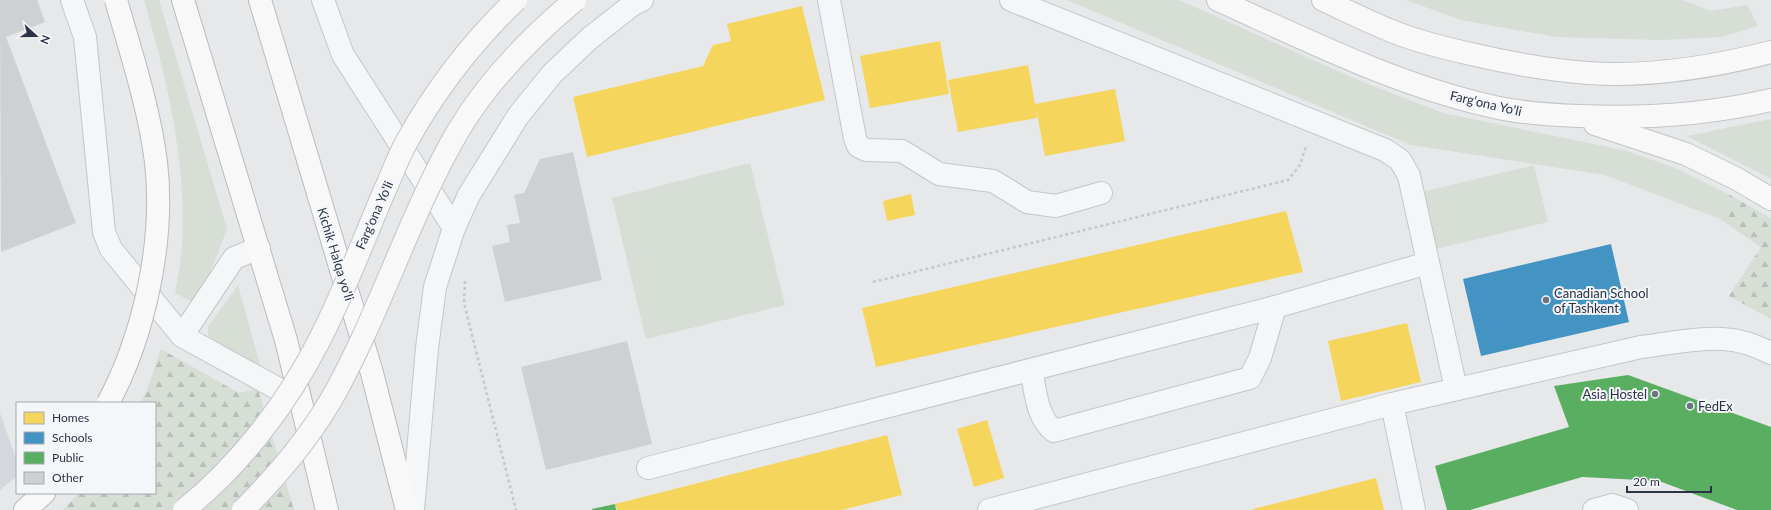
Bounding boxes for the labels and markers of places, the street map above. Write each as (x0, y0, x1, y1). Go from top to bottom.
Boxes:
place label: Canadian School of Tashkent (1554, 285, 1649, 316)
marker: Canadian School of Tashkent (1541, 295, 1551, 305)
place label: Asia Hostel (1582, 386, 1647, 402)
marker: Asia Hostel (1650, 389, 1660, 399)
place label: FedEx (1698, 398, 1733, 414)
marker: FedEx (1685, 401, 1695, 411)

